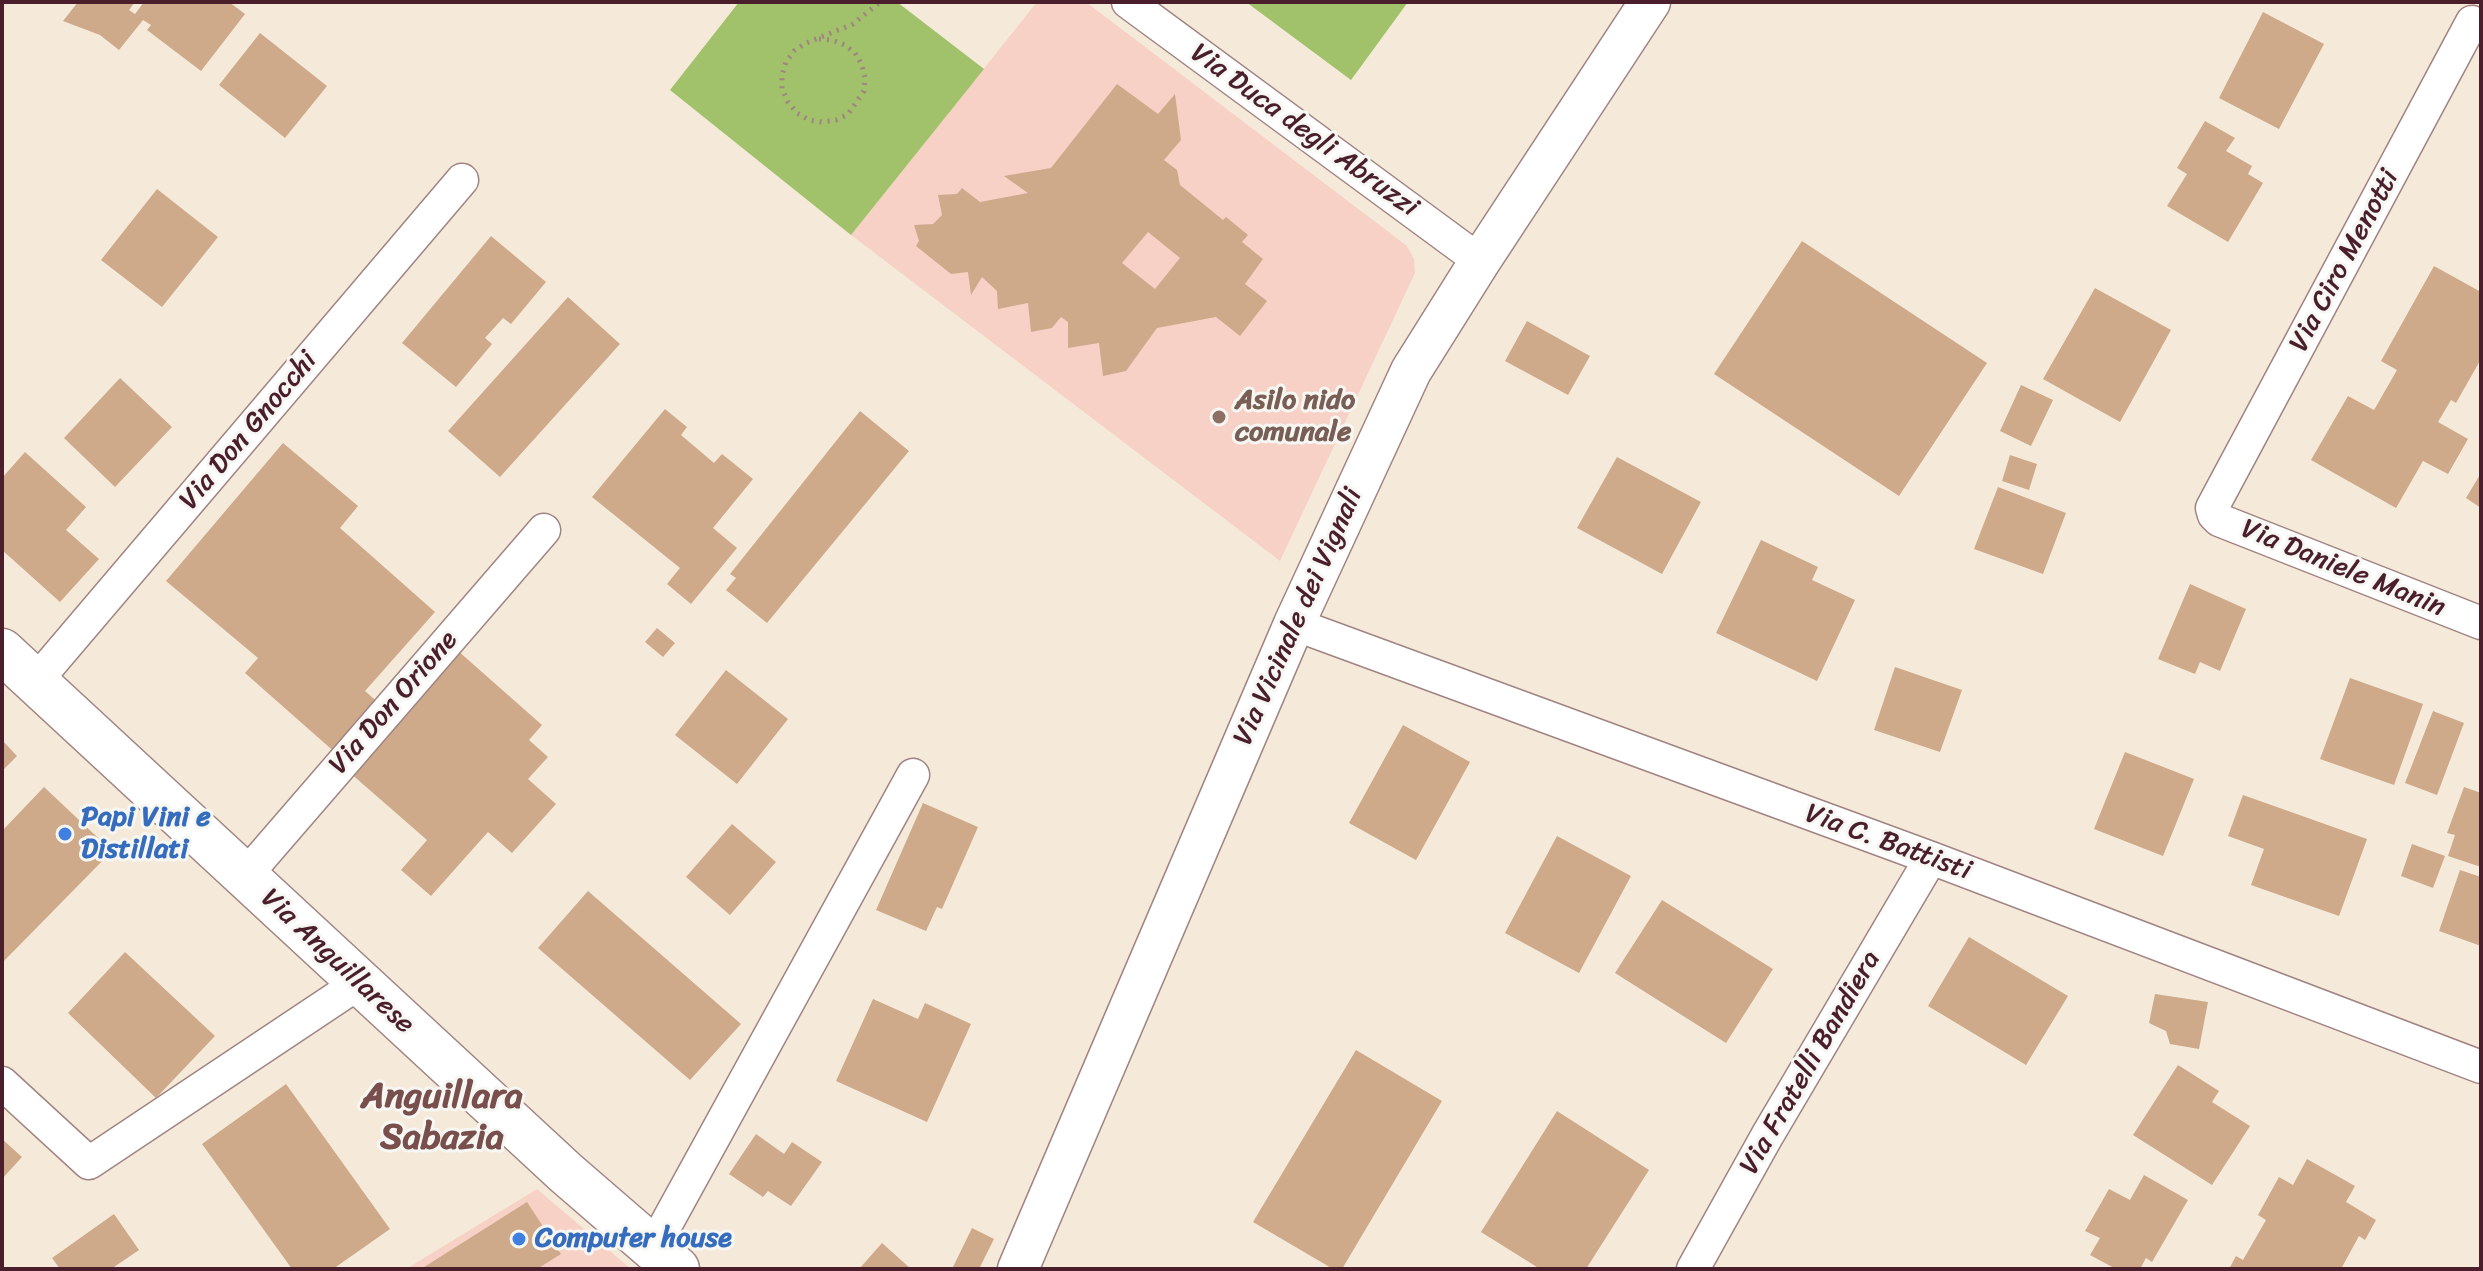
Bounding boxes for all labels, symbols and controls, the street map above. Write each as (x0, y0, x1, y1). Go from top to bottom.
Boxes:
street label: Via Duca degli Abruzzi (1183, 37, 1425, 225)
street label: Via Ciro Menotti (2283, 164, 2407, 358)
street label: Via Don Gnocchi (173, 345, 325, 517)
place label: Asilo nido comunale (1235, 384, 1355, 450)
marker: Asilo nido comunale (1210, 408, 1228, 426)
street label: Via Vicinale dei Vignali (1227, 483, 1371, 751)
street label: Via Daniele Manin (2236, 513, 2450, 625)
street label: Via Don Orione (323, 624, 465, 782)
street label: Via C. Battisti (1800, 797, 1976, 889)
place label: Papi Vini e Distillati (81, 801, 211, 867)
marker: Papi Vini e Distillati (56, 825, 74, 843)
street label: Via Anguillarese (253, 882, 421, 1042)
street label: Via Fratelli Bandiera (1733, 945, 1889, 1181)
district label: Anguillara Sabazia (361, 1076, 523, 1161)
place label: Computer house (535, 1222, 732, 1256)
marker: Computer house (510, 1230, 528, 1248)

